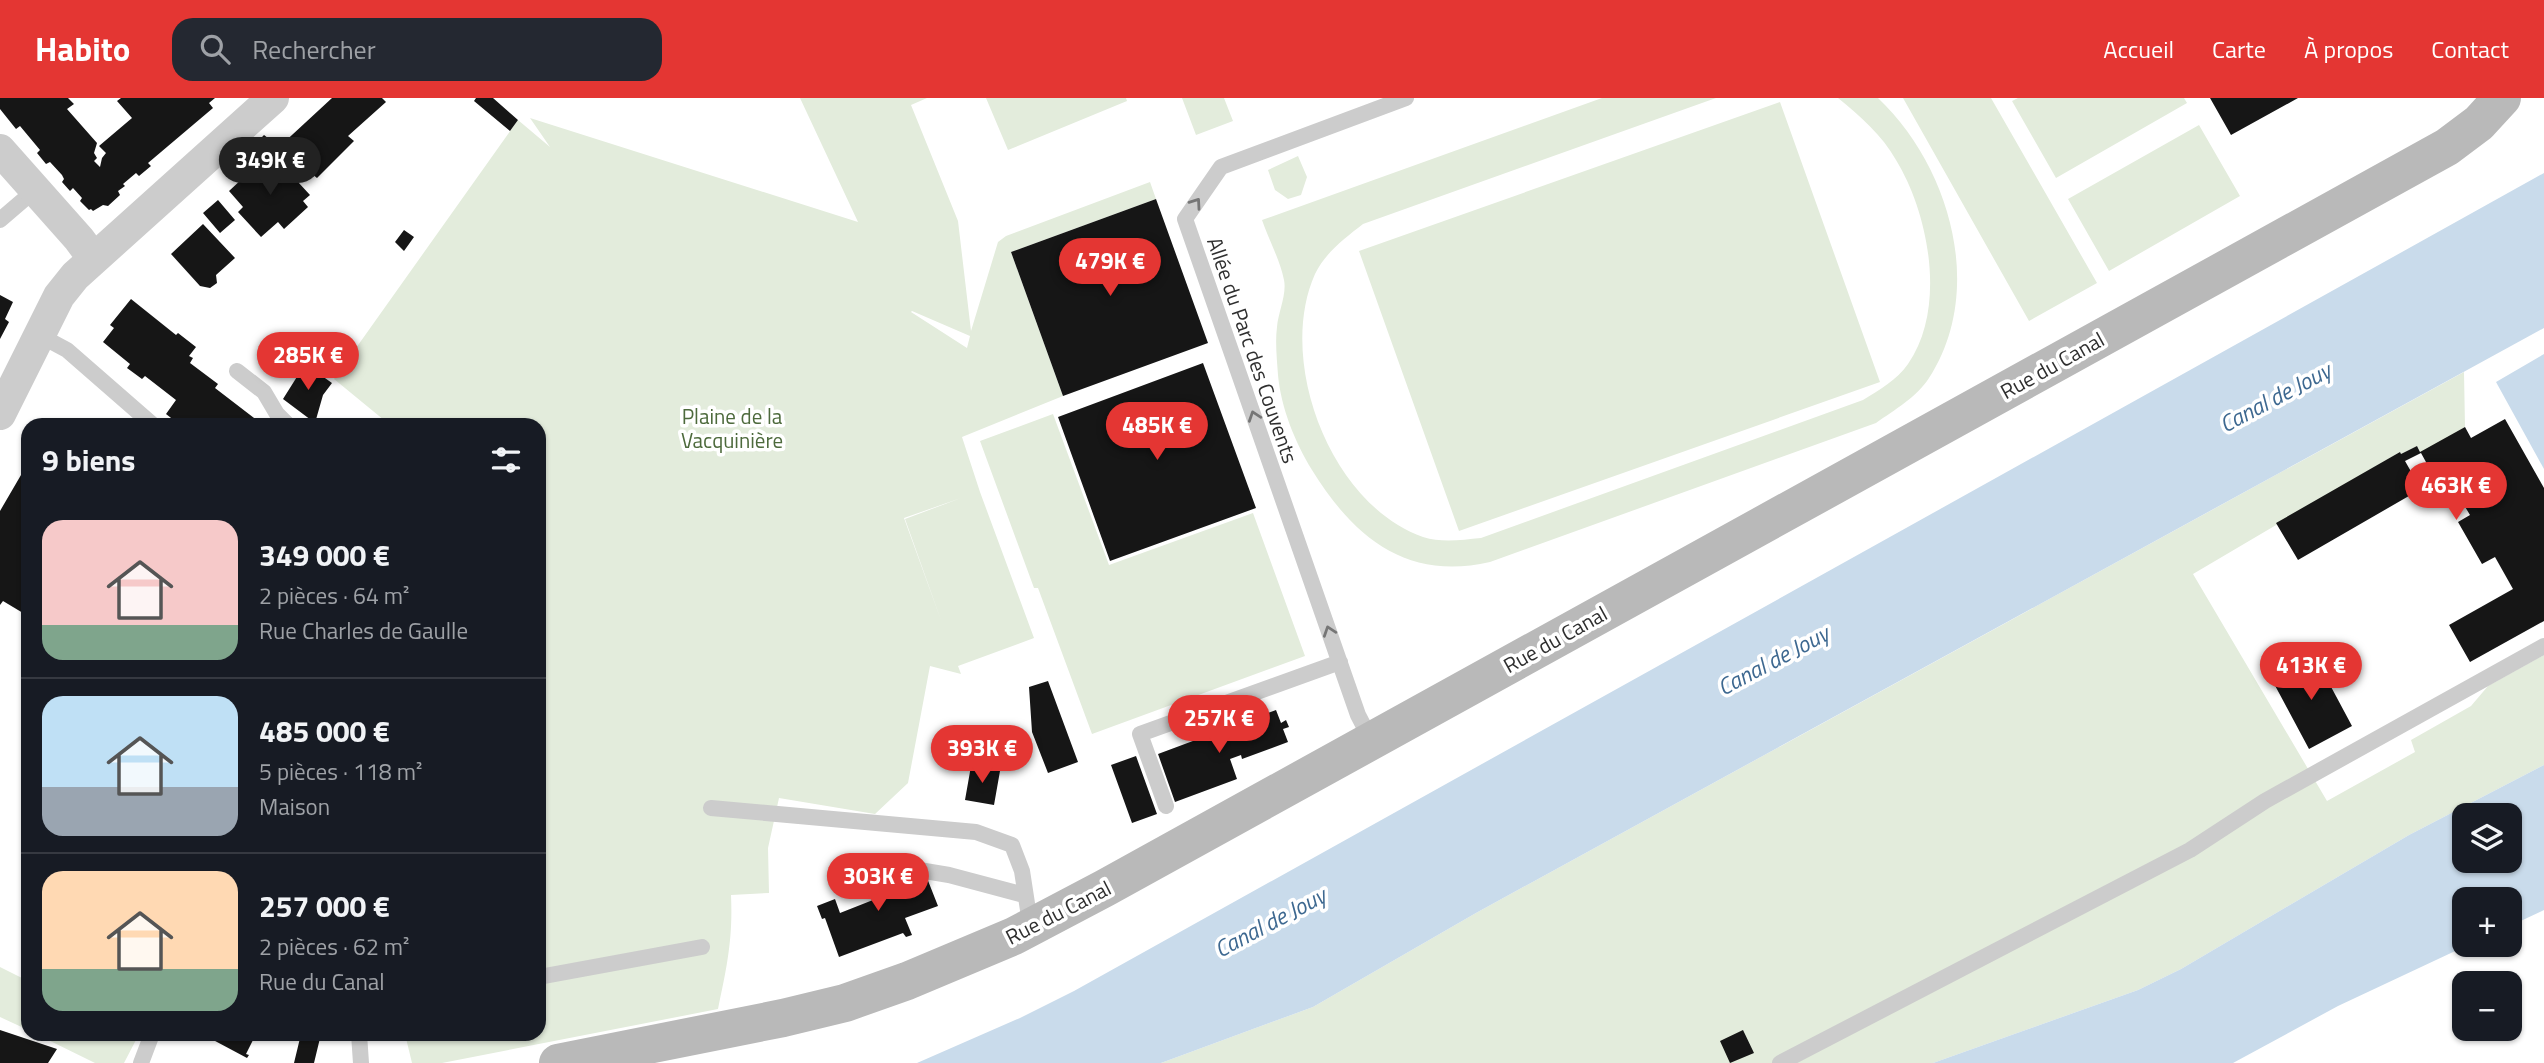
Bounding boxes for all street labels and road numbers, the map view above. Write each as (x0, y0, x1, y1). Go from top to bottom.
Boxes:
street label: Allée du Parc des Couvents (1199, 233, 1307, 467)
street label: Rue du Canal (1994, 323, 2110, 407)
street label: Rue du Canal (1497, 597, 1613, 681)
street label: Rue du Canal (1000, 872, 1116, 952)

